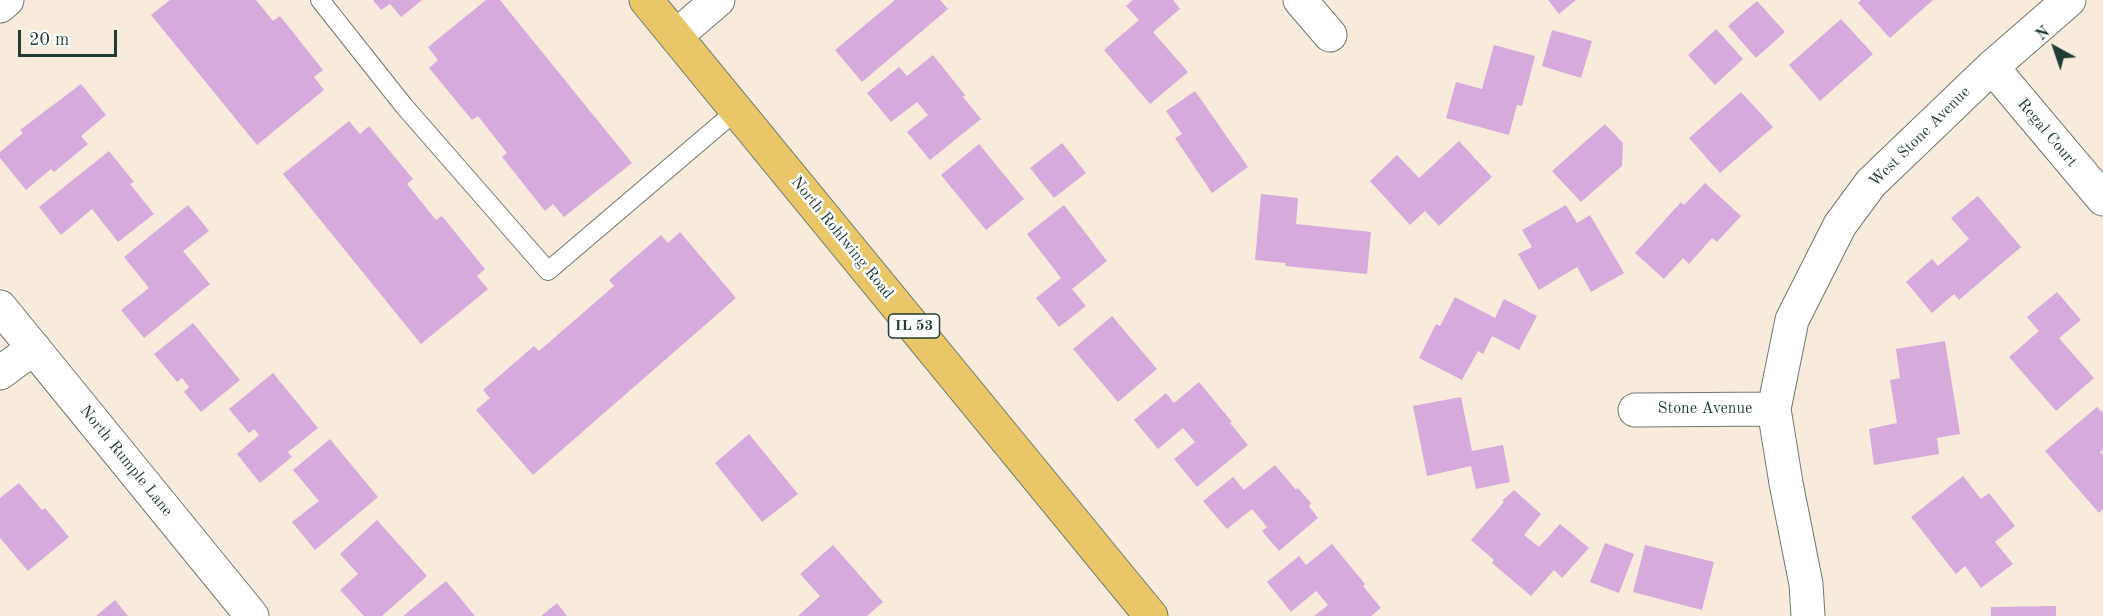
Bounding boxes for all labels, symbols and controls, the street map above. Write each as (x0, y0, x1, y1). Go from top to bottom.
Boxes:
scale bar (21, 18, 120, 56)
north arrow (2025, 18, 2085, 78)
text: N (2034, 24, 2053, 44)
text: 20 m (29, 31, 69, 49)
street label: West Stone Avenue (1866, 83, 1974, 191)
street label: Regal Court (2013, 95, 2081, 171)
street label: North Rohlwing Road (787, 173, 897, 303)
road number: IL 53 (888, 314, 940, 338)
street label: Stone Avenue (1658, 399, 1752, 419)
street label: North Rumple Lane (75, 402, 177, 520)

